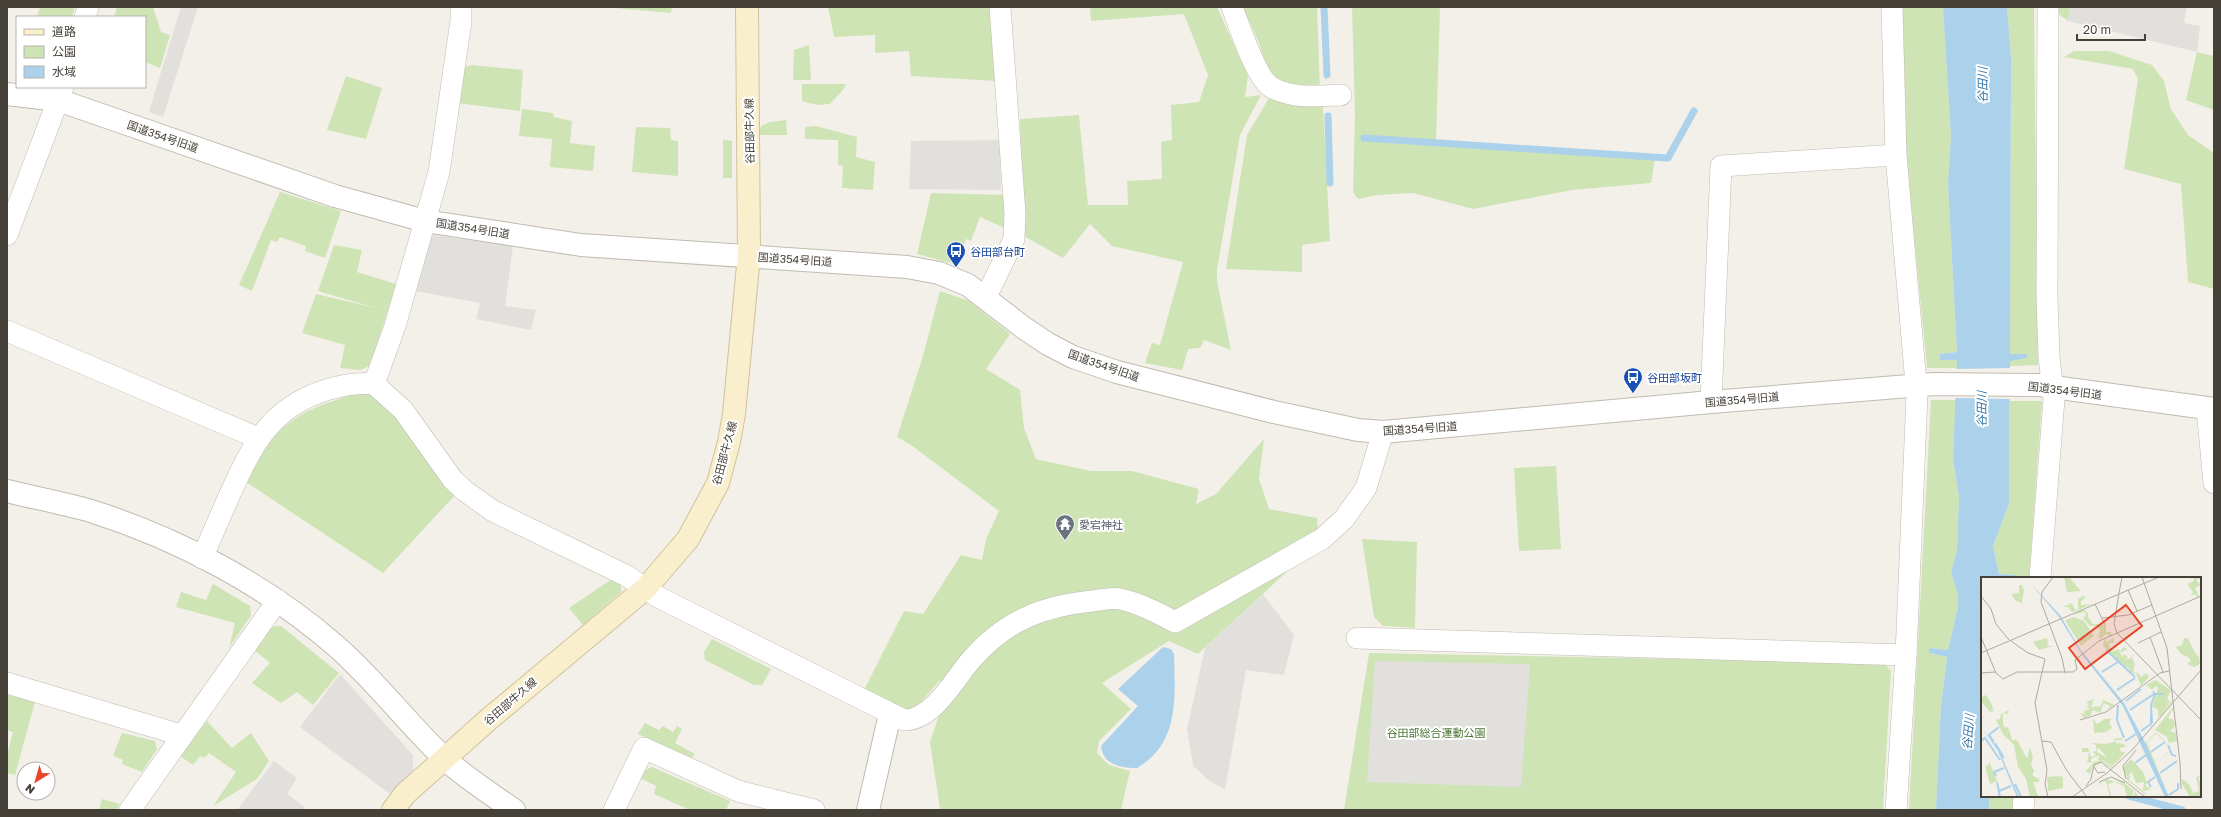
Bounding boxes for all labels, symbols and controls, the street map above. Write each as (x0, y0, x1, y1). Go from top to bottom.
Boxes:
legend (16, 16, 146, 88)
scale bar (2077, 16, 2145, 42)
text: 20 m (2083, 22, 2111, 37)
text: 道路 (52, 24, 76, 39)
text: 公園 (52, 44, 76, 59)
text: 水域 (52, 64, 76, 79)
water label: 谷田川 (1975, 65, 1990, 103)
street label: 谷田部牛久線 (742, 98, 756, 164)
street label: 国道354号旧道 (126, 118, 200, 154)
street label: 国道354号旧道 (435, 216, 511, 240)
bus stop icon: 谷田部台町 (945, 240, 967, 268)
place label: 谷田部台町 (970, 245, 1025, 258)
street label: 国道354号旧道 (757, 250, 833, 268)
street label: 国道354号旧道 (1067, 347, 1141, 383)
bus stop icon: 谷田部坂町 (1622, 366, 1644, 394)
place label: 谷田部坂町 (1647, 371, 1702, 384)
street label: 国道354号旧道 (2027, 379, 2103, 401)
street label: 国道354号旧道 (1704, 389, 1780, 409)
water label: 谷田川 (1974, 389, 1989, 427)
street label: 谷田部牛久線 (709, 419, 739, 487)
street label: 国道354号旧道 (1382, 419, 1458, 437)
temple icon: 愛宕神社 (1054, 513, 1076, 541)
place label: 愛宕神社 (1079, 518, 1123, 531)
inset map (1981, 577, 2201, 797)
street label: 谷田部牛久線 (481, 674, 539, 728)
water label: 谷田川 (1959, 711, 1977, 751)
park label: 谷田部総合運動公園 (1387, 726, 1486, 739)
north arrow (16, 761, 56, 801)
text: N (22, 782, 37, 797)

